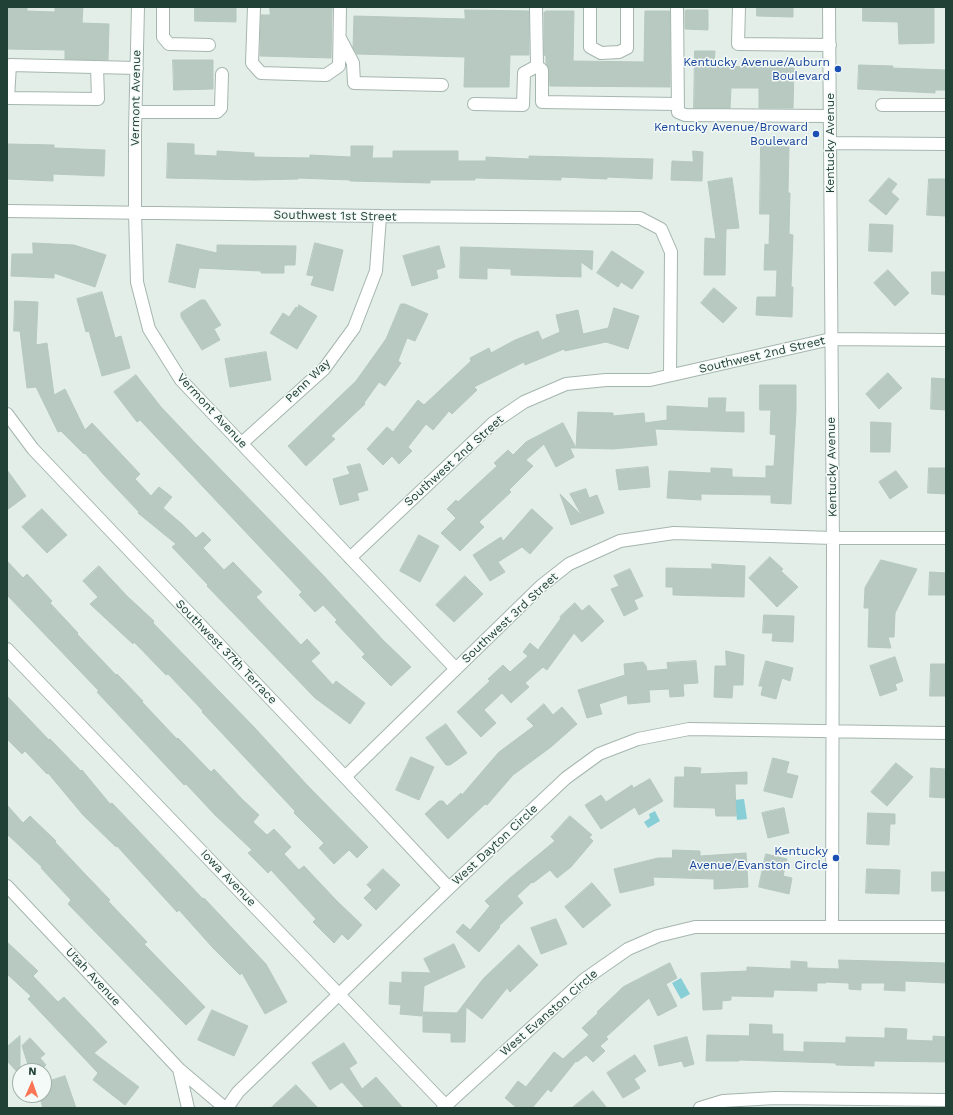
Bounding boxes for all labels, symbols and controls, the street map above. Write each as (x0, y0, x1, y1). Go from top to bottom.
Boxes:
street label: Vermont Avenue (128, 50, 144, 146)
place label: Kentucky Avenue/Auburn Boulevard (683, 55, 830, 83)
marker: Kentucky Avenue/Auburn Boulevard (833, 64, 843, 74)
street label: Kentucky Avenue (823, 93, 837, 193)
place label: Kentucky Avenue/Broward Boulevard (654, 120, 808, 148)
marker: Kentucky Avenue/Broward Boulevard (811, 129, 821, 139)
street label: Southwest 1st Street (273, 208, 397, 224)
street label: Southwest 2nd Street (698, 333, 826, 377)
street label: Penn Way (283, 356, 333, 406)
street label: Vermont Avenue (174, 371, 250, 451)
street label: Southwest 2nd Street (401, 412, 507, 510)
street label: Kentucky Avenue (824, 417, 840, 517)
street label: Southwest 3rd Street (459, 570, 561, 666)
street label: Southwest 37th Terrace (172, 597, 280, 707)
street label: West Dayton Circle (449, 802, 541, 888)
place label: Kentucky Avenue/Evanston Circle (689, 844, 828, 872)
street label: Iowa Avenue (197, 846, 259, 910)
marker: Kentucky Avenue/Evanston Circle (831, 853, 841, 863)
street label: Utah Avenue (62, 945, 124, 1009)
street label: West Evanston Circle (497, 967, 601, 1059)
north arrow (12, 1063, 52, 1103)
text: N (28, 1065, 37, 1078)

